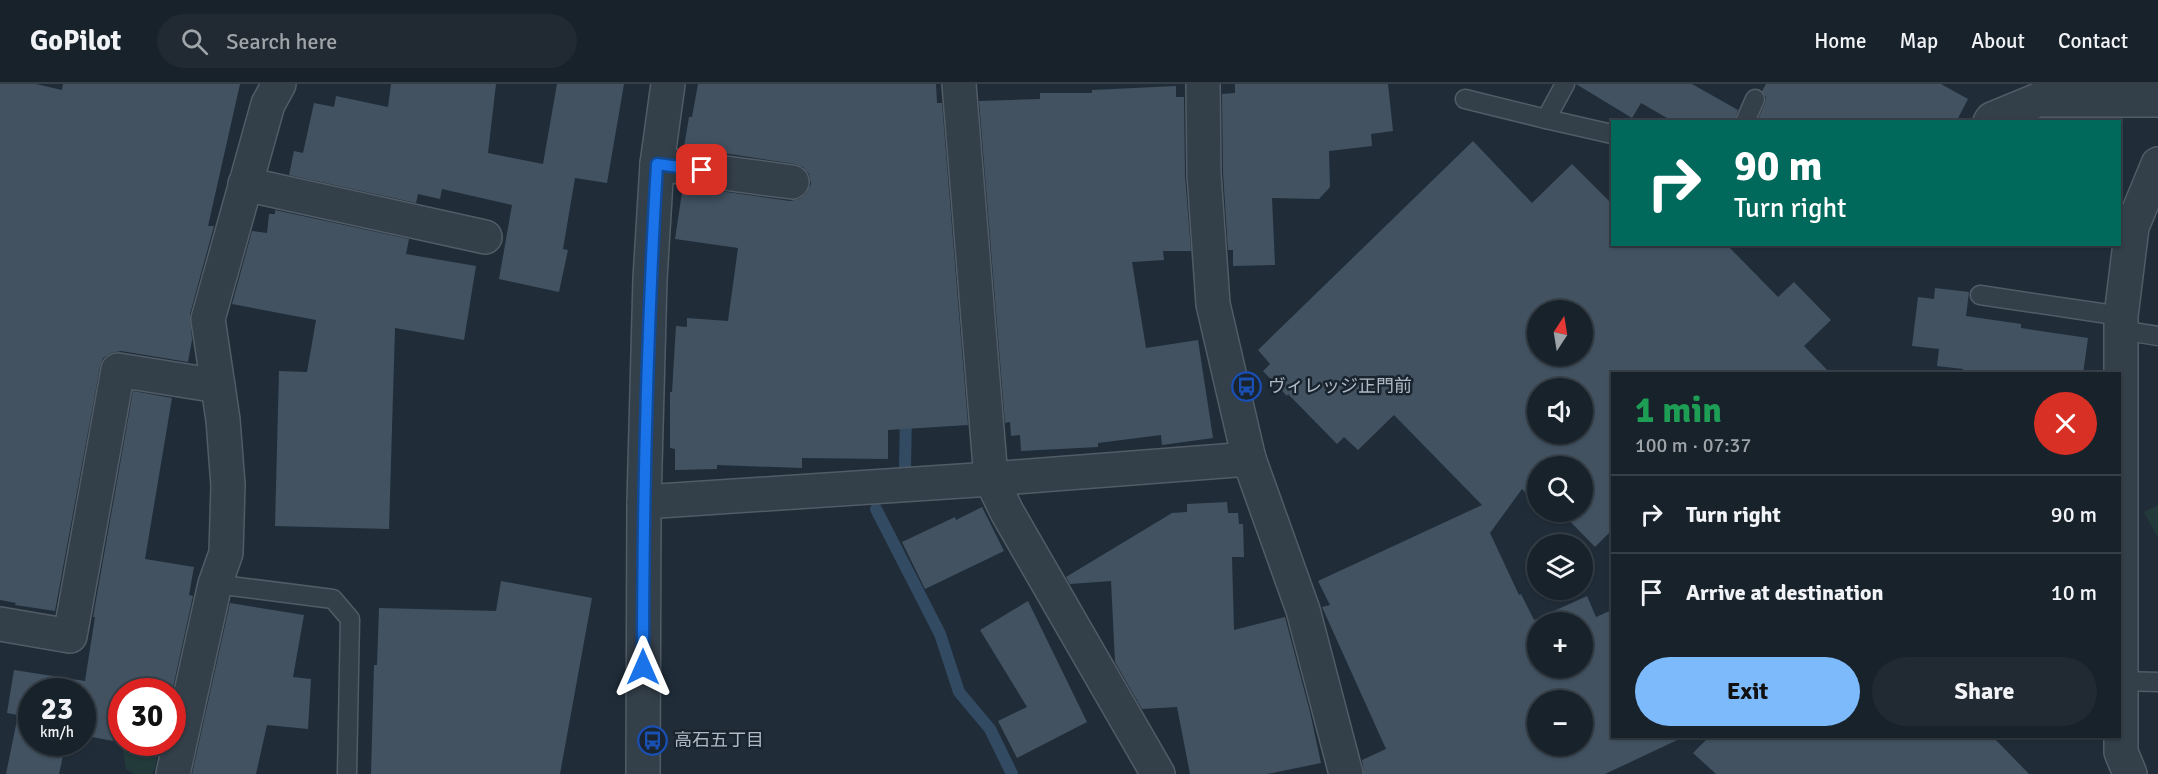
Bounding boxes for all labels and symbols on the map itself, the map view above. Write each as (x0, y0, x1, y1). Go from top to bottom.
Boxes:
pin (676, 144, 727, 195)
north arrow (1527, 300, 1593, 366)
bus stop icon: ヴィレッジ正門前 (1231, 370, 1263, 402)
place label: ヴィレッジ正門前 (1268, 375, 1412, 397)
position arrow (611, 635, 675, 699)
speed limit sign: 30 (108, 678, 186, 756)
bus stop icon: 高石五丁目 (637, 724, 669, 756)
place label: 高石五丁目 (674, 729, 764, 751)

